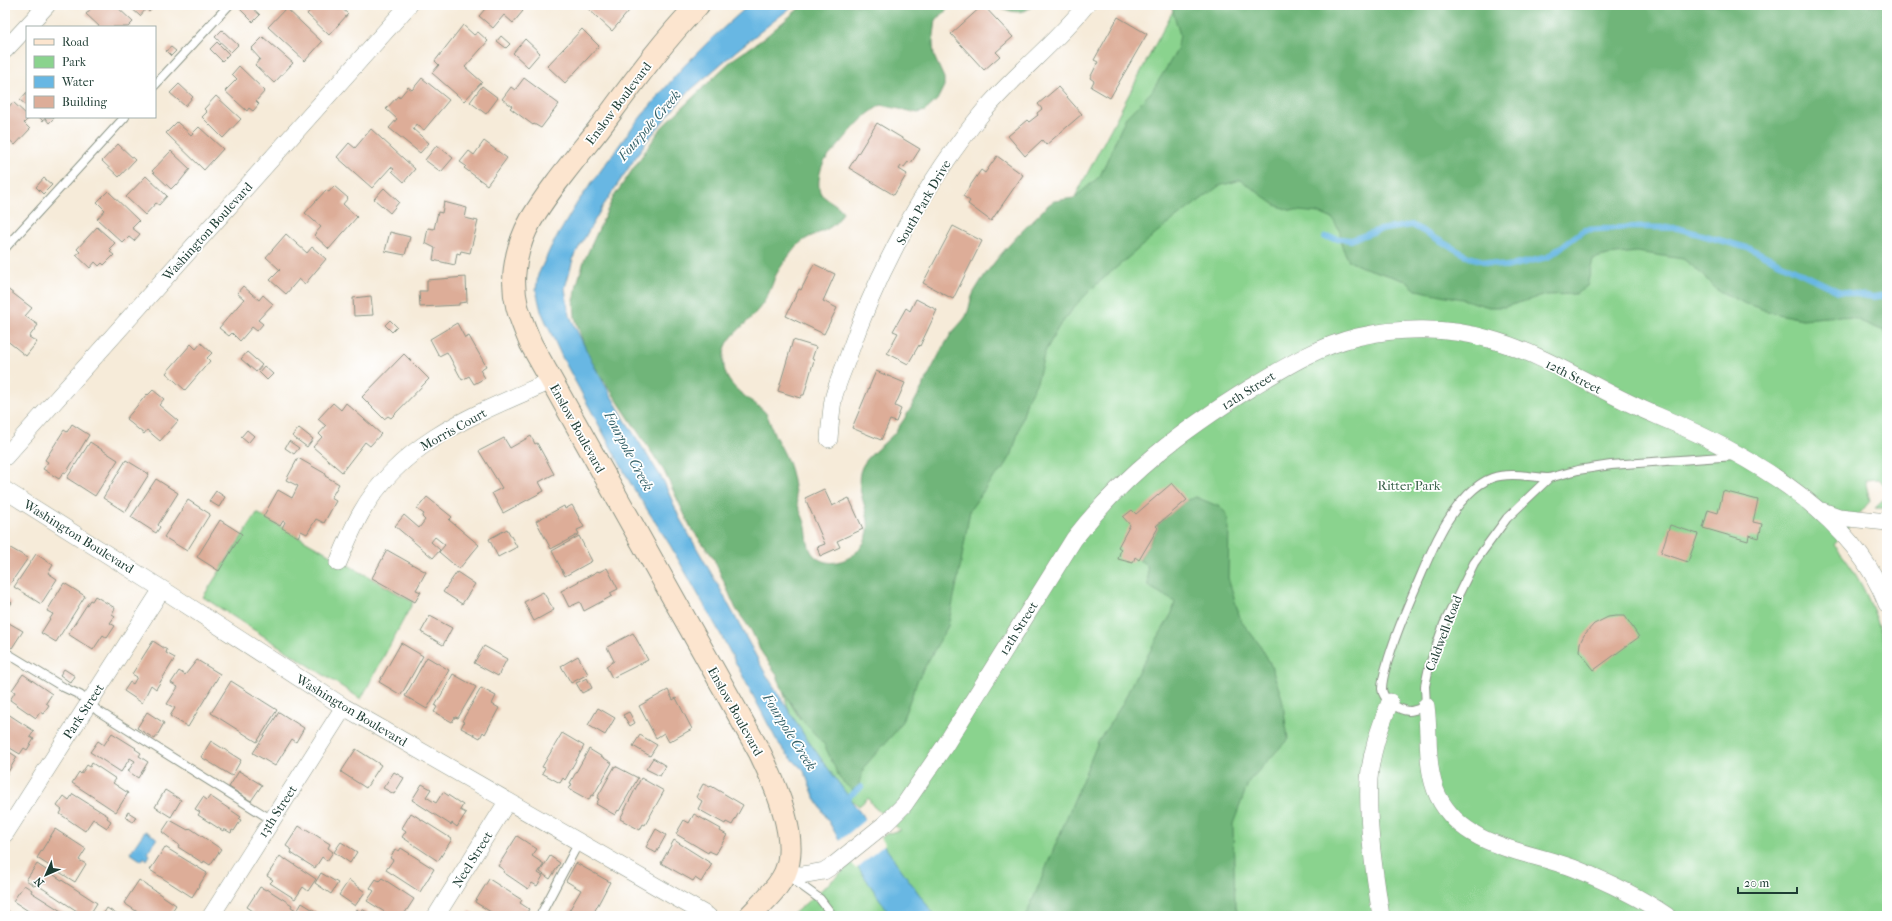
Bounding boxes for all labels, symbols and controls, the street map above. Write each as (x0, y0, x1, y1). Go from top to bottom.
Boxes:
legend (26, 26, 156, 118)
text: Road (62, 35, 89, 49)
text: Park (62, 55, 87, 69)
street label: Enslow Boulevard (582, 58, 655, 148)
text: Water (61, 75, 95, 89)
water label: Fourpole Creek (613, 87, 685, 165)
text: Building (62, 95, 107, 109)
street label: South Park Drive (893, 157, 954, 247)
street label: Washington Boulevard (159, 178, 256, 284)
street label: 12th Street (1543, 356, 1604, 397)
street label: 12th Street (1219, 368, 1278, 413)
street label: Enslow Boulevard (547, 381, 609, 476)
street label: Morris Court (417, 405, 489, 454)
water label: Fourpole Creek (600, 408, 657, 494)
park label: Ritter Park (1377, 478, 1441, 493)
street label: Washington Boulevard (20, 496, 137, 577)
street label: Caldwell Road (1422, 592, 1465, 673)
street label: 12th Street (996, 598, 1041, 658)
street label: Enslow Boulevard (705, 664, 767, 759)
street label: Washington Boulevard (293, 671, 411, 750)
street label: Park Street (60, 680, 107, 742)
water label: Fourpole Creek (759, 690, 820, 774)
street label: 13th Street (255, 782, 300, 840)
street label: Neel Street (449, 828, 496, 890)
north arrow (26, 855, 66, 895)
scale bar (1738, 869, 1797, 895)
text: N (31, 874, 47, 889)
text: 20 m (1744, 876, 1769, 890)

